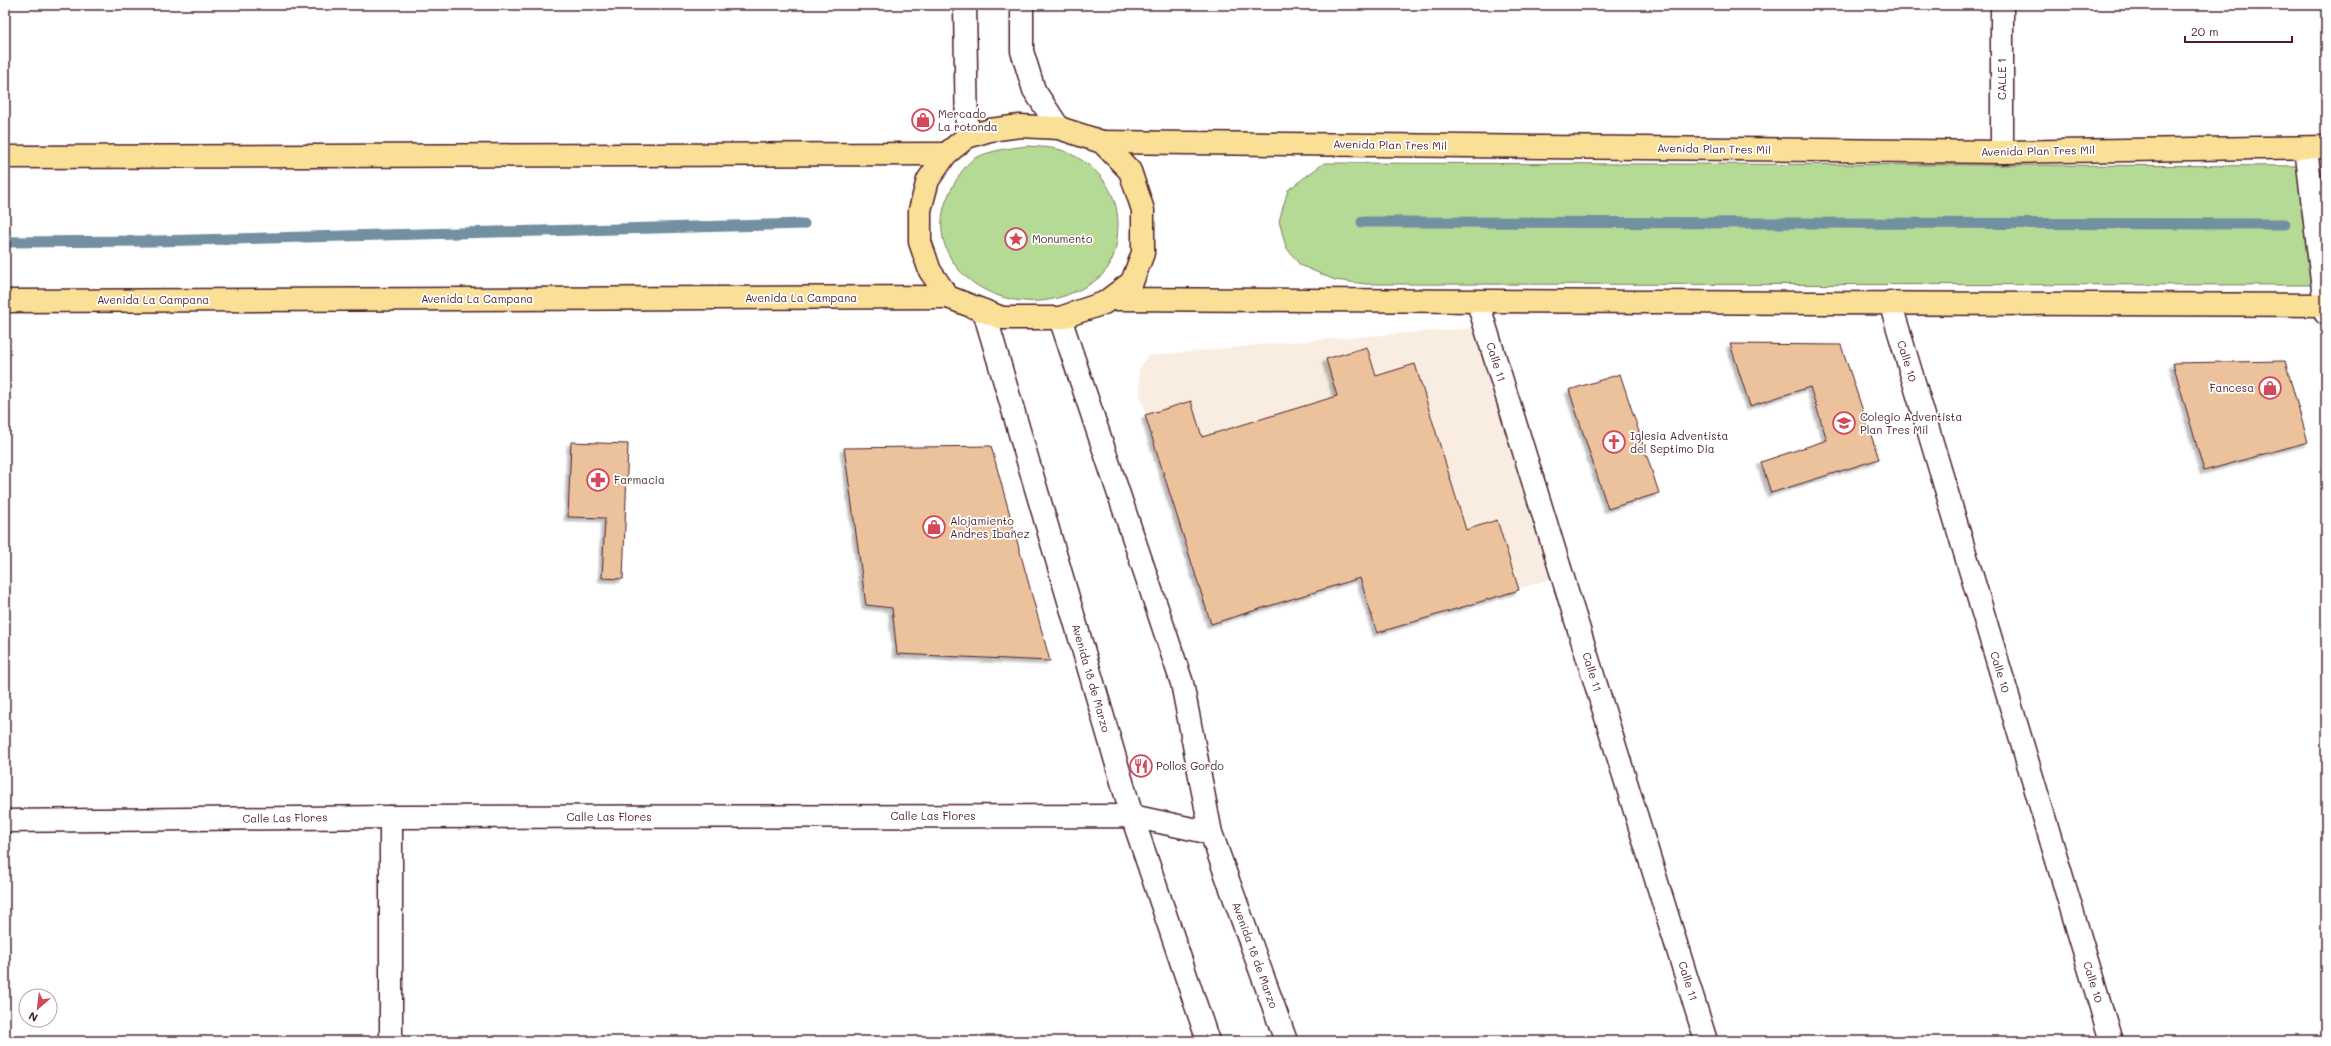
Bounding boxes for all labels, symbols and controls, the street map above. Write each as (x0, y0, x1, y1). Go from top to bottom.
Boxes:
scale bar (2185, 18, 2292, 44)
text: 20 m (2191, 23, 2219, 39)
street label: CALLE 1 (1994, 58, 2009, 100)
place label: Mercado La rotonda (938, 106, 998, 134)
shop icon: Mercado La rotonda (910, 107, 936, 133)
street label: Avenida Plan Tres Mil (1333, 136, 1447, 153)
street label: Avenida Plan Tres Mil (1657, 140, 1771, 157)
street label: Avenida Plan Tres Mil (1981, 142, 2095, 159)
place icon: Monumento (1003, 226, 1029, 252)
place label: Monumento (1032, 231, 1093, 246)
street label: Avenida La Campana (745, 290, 857, 305)
street label: Avenida La Campana (421, 291, 533, 306)
street label: Avenida La Campana (97, 292, 209, 307)
street label: Calle 10 (1894, 338, 1921, 383)
street label: Calle 11 (1483, 340, 1510, 383)
shop icon: Fancesa (2257, 375, 2283, 401)
place label: Fancesa (2209, 380, 2254, 395)
place label: Colegio Adventista Plan Tres Mil (1860, 409, 1962, 437)
school or university icon: Colegio Adventista Plan Tres Mil (1831, 410, 1857, 436)
place label: Iglesia Adventista del Septimo Dia (1630, 428, 1729, 456)
church icon: Iglesia Adventista del Septimo Dia (1601, 429, 1627, 455)
pharmacy icon: Farmacia (585, 467, 611, 493)
place label: Farmacia (614, 472, 665, 487)
place label: Alojamiento Andres Ibañez (950, 513, 1030, 541)
shop icon: Alojamiento Andres Ibañez (921, 514, 947, 540)
street label: Avenida 18 de Marzo (1069, 622, 1114, 734)
street label: Calle 10 (1987, 649, 2014, 694)
street label: Calle 11 (1579, 650, 1606, 693)
restaurant icon: Pollos Gordo (1128, 753, 1154, 779)
place label: Pollos Gordo (1156, 758, 1224, 773)
street label: Calle Las Flores (890, 808, 976, 823)
street label: Calle Las Flores (242, 809, 328, 826)
street label: Calle Las Flores (566, 809, 652, 824)
street label: Avenida 18 de Marzo (1229, 900, 1282, 1011)
street label: Calle 11 (1675, 959, 1702, 1002)
street label: Calle 10 (2080, 959, 2107, 1004)
north arrow (18, 988, 58, 1028)
text: N (26, 1009, 40, 1026)

